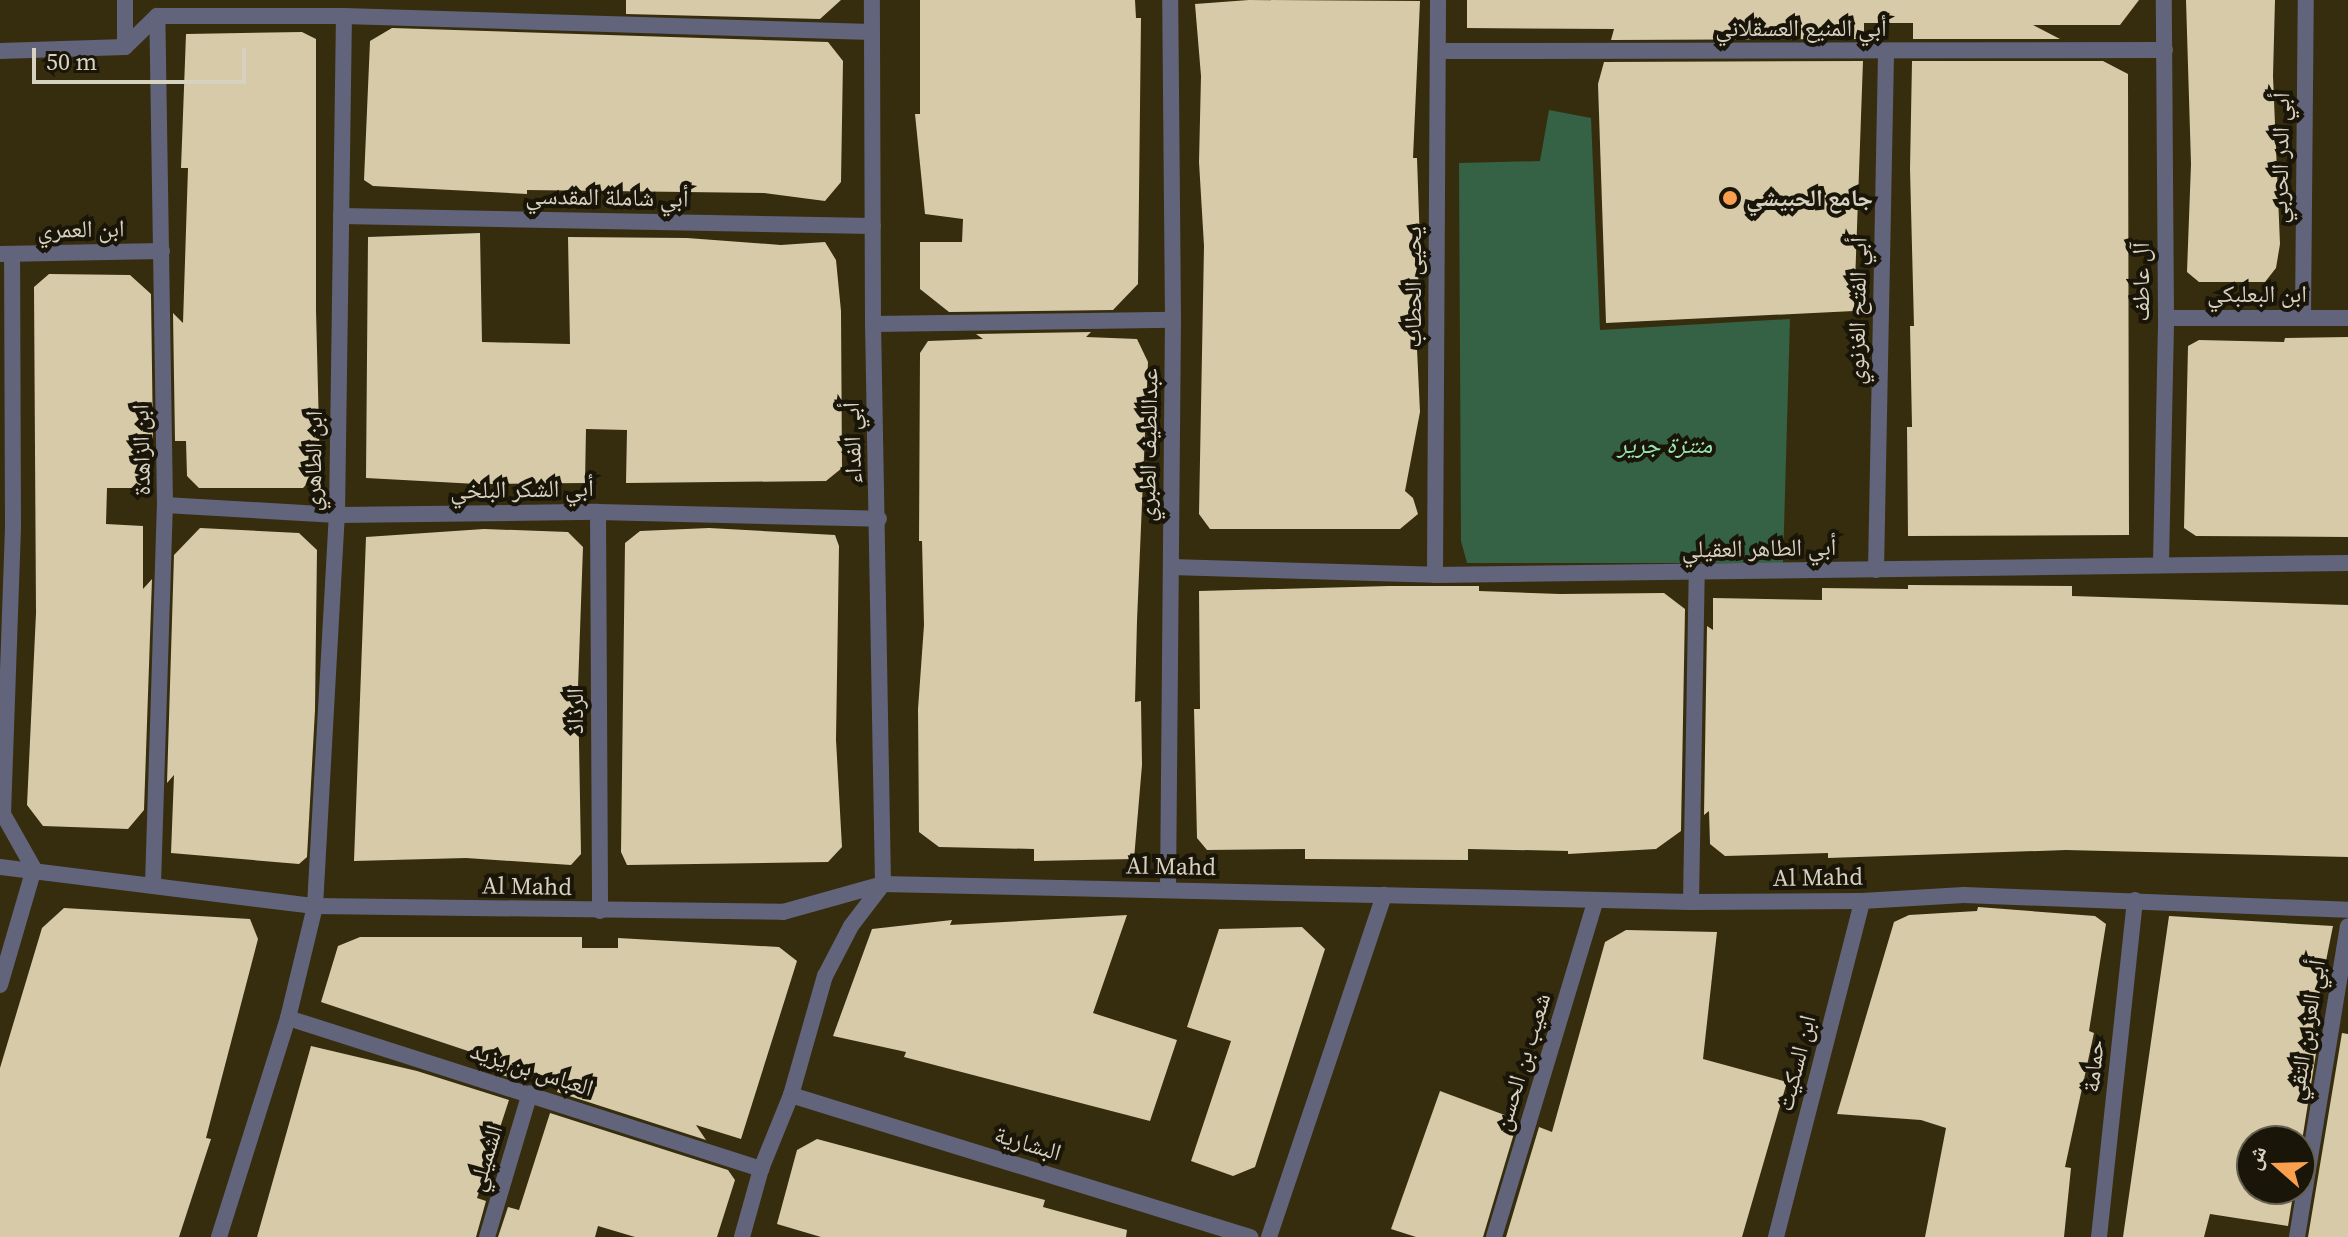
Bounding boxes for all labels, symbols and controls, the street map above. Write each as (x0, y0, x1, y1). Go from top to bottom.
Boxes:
street label: أبي المنيع العسقلاني (1715, 14, 1887, 42)
scale bar (36, 32, 250, 82)
text: 50 m (46, 45, 97, 78)
street label: أبي الدر الحربي (2264, 92, 2296, 224)
street label: أبي شاملة المقدسي (525, 181, 689, 213)
place label: جامع الحبيشي (1746, 184, 1873, 212)
marker: جامع الحبيشي (1721, 189, 1739, 207)
street label: ابن العمري (37, 214, 125, 244)
street label: يحيى الحطاب (1399, 226, 1427, 348)
street label: أبي الفتح الغزنوي (1841, 237, 1873, 385)
street label: آل عاطف (2127, 242, 2155, 322)
street label: ابن البعلبكي (2207, 280, 2307, 308)
street label: عبداللطيف الطبري (1132, 368, 1164, 522)
street label: أبي الفداء (836, 401, 868, 485)
street label: ابن الزاهدة (126, 404, 156, 496)
street label: ابن الطاهري (298, 410, 328, 512)
park label: منتزة جرير (1618, 431, 1712, 459)
street label: أبي الشكر البلخي (450, 473, 594, 505)
street label: أبي الطاهر العقيلي (1681, 532, 1837, 564)
street label: الرذاذ (561, 688, 589, 734)
street label: Al Mahd (1126, 851, 1216, 881)
street label: Al Mahd (1773, 862, 1863, 892)
street label: Al Mahd (482, 871, 572, 901)
street label: أبي العز بن التقي (2281, 958, 2331, 1102)
street label: شعيب بن الحسن (1487, 990, 1557, 1134)
street label: ابن السكيت (1770, 1012, 1822, 1114)
street label: العباس بن يزيد (467, 1036, 597, 1102)
street label: حمامة (2076, 1038, 2110, 1094)
street label: البشارية (991, 1119, 1065, 1167)
street label: الشميلي (461, 1121, 509, 1195)
north arrow (2236, 1125, 2316, 1205)
text: ش (2237, 1141, 2273, 1174)

